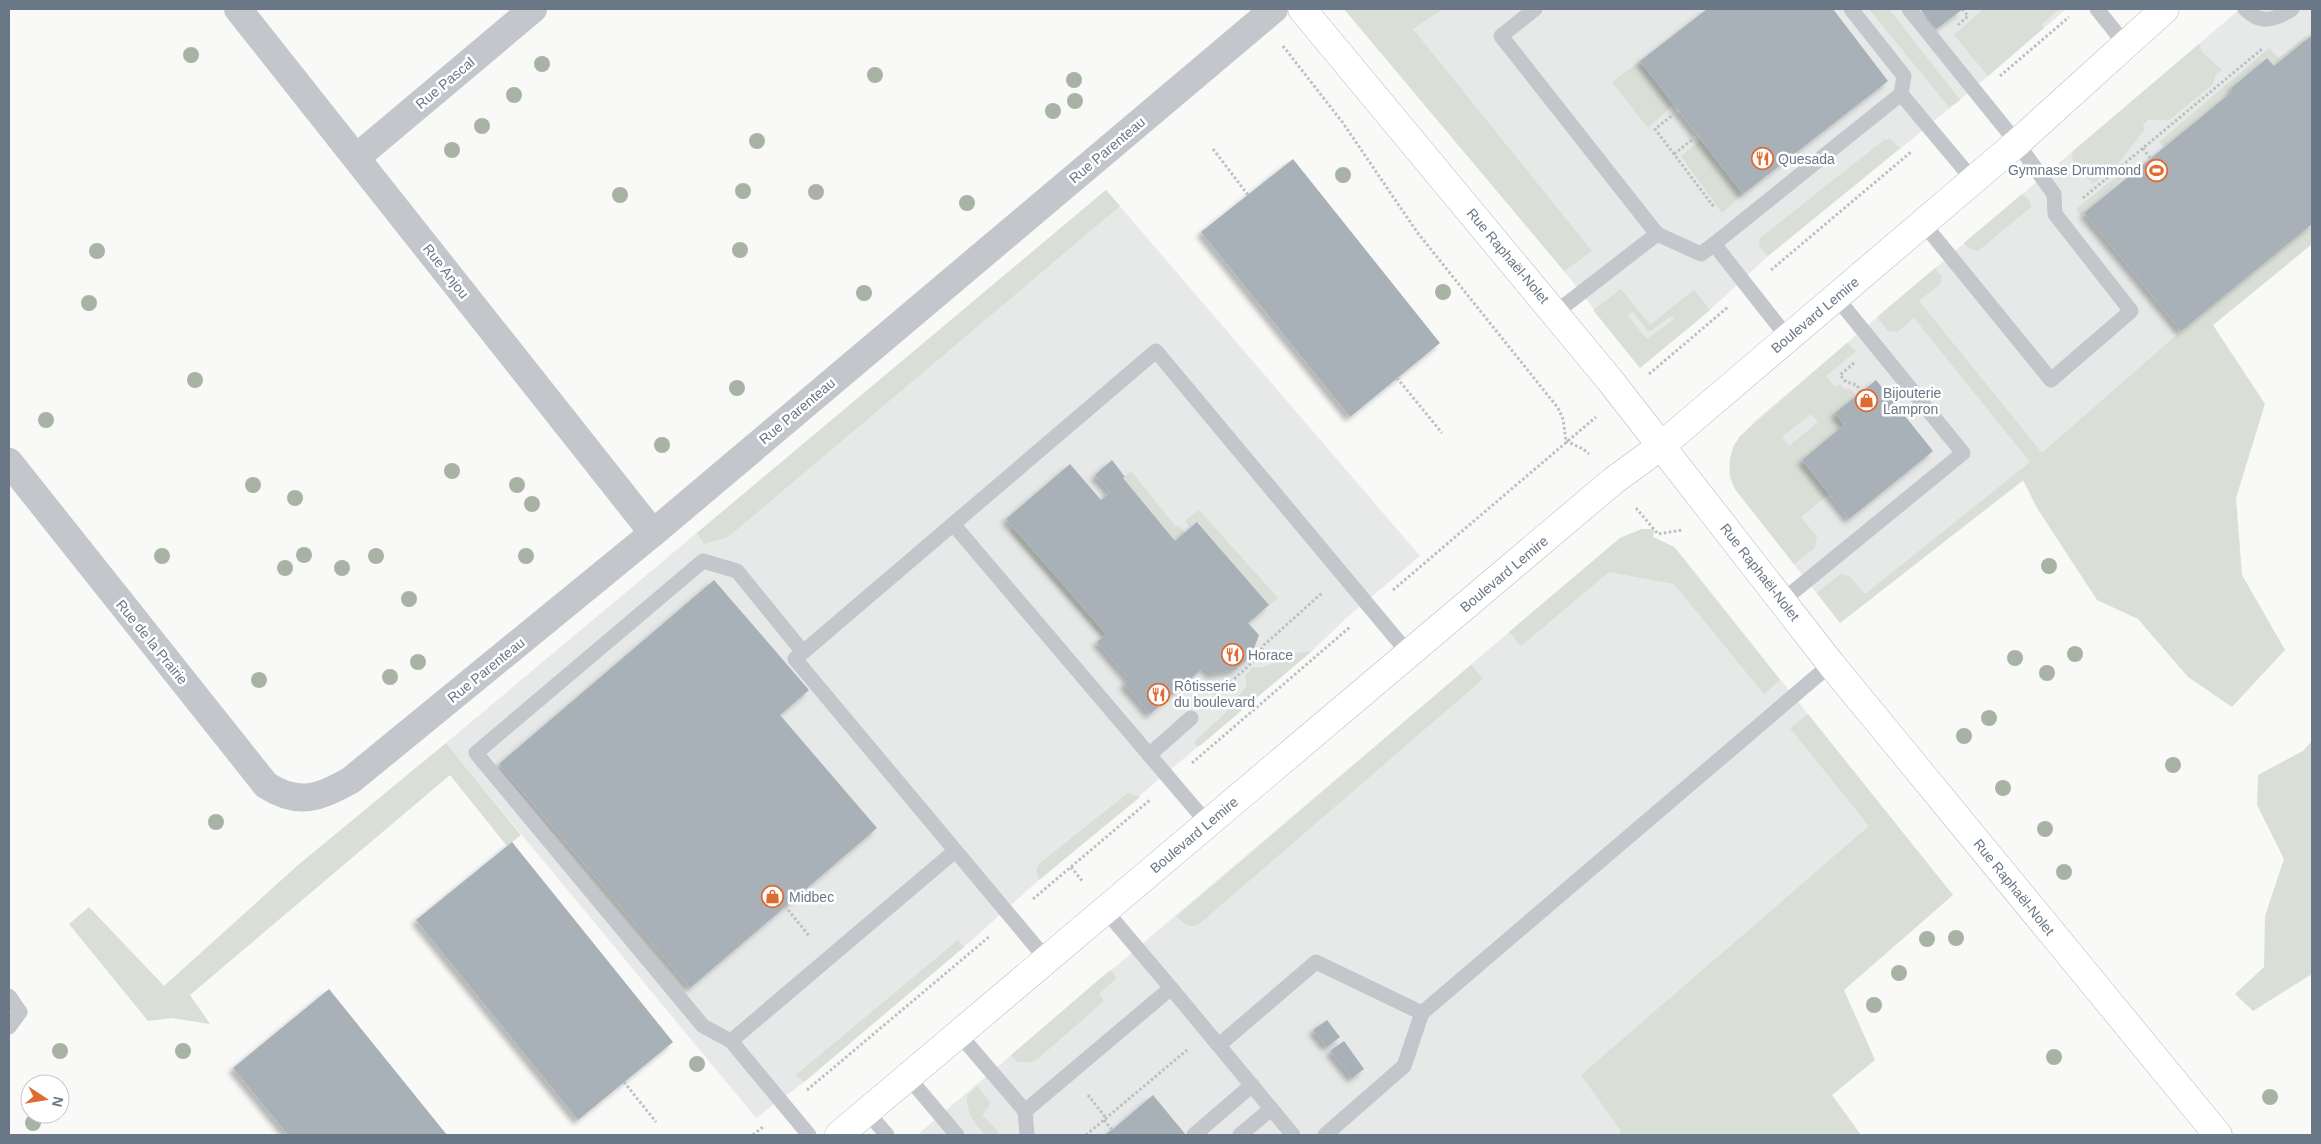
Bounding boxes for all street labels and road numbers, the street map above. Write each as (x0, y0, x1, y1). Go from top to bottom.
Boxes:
street label: Rue Pascal (412, 54, 478, 112)
street label: Rue Parenteau (1066, 114, 1148, 186)
street label: Rue Raphaël-Nolet (1464, 205, 1552, 307)
street label: Rue Anjou (420, 241, 472, 301)
street label: Boulevard Lemire (1768, 273, 1862, 356)
street label: Rue Parenteau (756, 375, 838, 447)
street label: Rue Raphaël-Nolet (1717, 520, 1803, 624)
street label: Boulevard Lemire (1457, 532, 1551, 615)
street label: Rue de la Prairie (113, 596, 191, 688)
street label: Rue Parenteau (444, 634, 528, 706)
street label: Boulevard Lemire (1147, 793, 1241, 876)
street label: Rue Raphaël-Nolet (1970, 836, 2058, 938)

